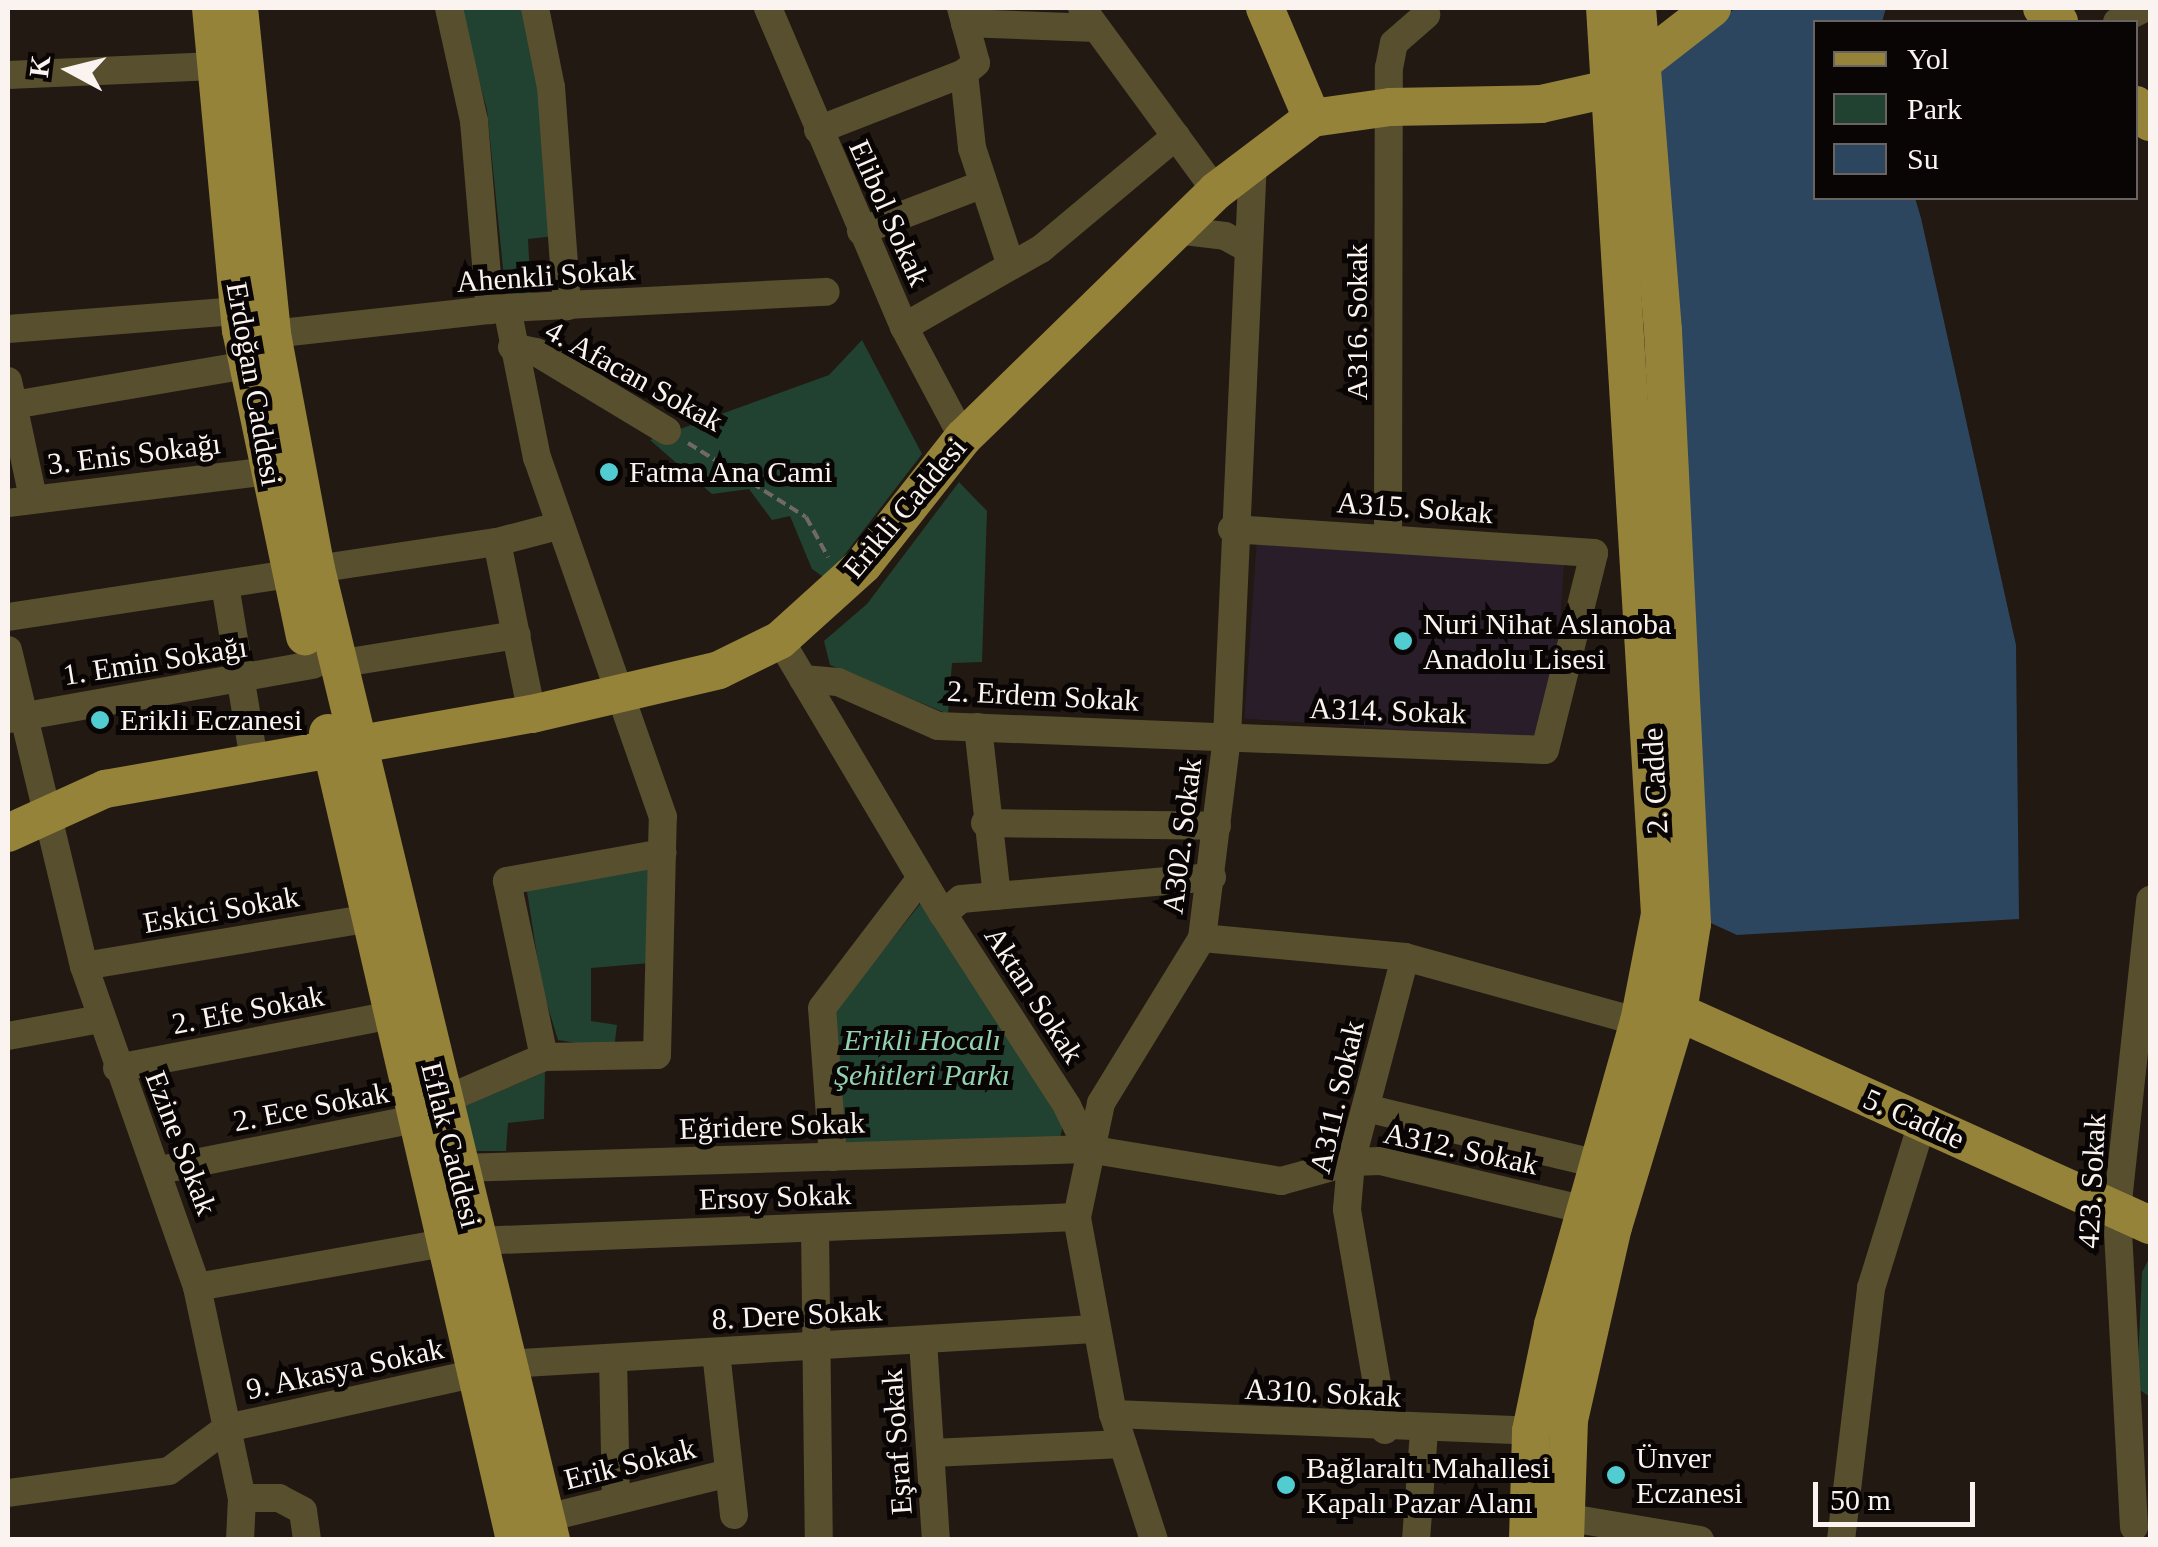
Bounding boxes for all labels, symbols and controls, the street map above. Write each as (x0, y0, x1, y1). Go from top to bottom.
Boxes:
north arrow (20, 20, 120, 120)
legend (1813, 20, 2138, 200)
text: Yol (1907, 42, 1949, 75)
text: K (23, 54, 56, 79)
text: Park (1907, 92, 1962, 125)
street label: Elibol Sokak (841, 134, 937, 292)
text: Su (1907, 142, 1939, 175)
street label: A316. Sokak (1339, 244, 1375, 400)
street label: Ahenkli Sokak (455, 252, 637, 300)
street label: Erdoğan Caddesi (218, 280, 290, 488)
street label: 4. Afacan Sokak (538, 312, 730, 440)
street label: 3. Enis Sokağı (45, 426, 223, 482)
street label: Erikli Caddesi (836, 430, 974, 586)
place label: Fatma Ana Cami (629, 454, 834, 490)
marker: Fatma Ana Cami (598, 461, 620, 483)
street label: A315. Sokak (1336, 485, 1494, 531)
place label: Nuri Nihat Aslanoba Anadolu Lisesi (1423, 606, 1673, 676)
street label: 1. Emin Sokağı (60, 629, 250, 693)
marker: Nuri Nihat Aslanoba Anadolu Lisesi (1392, 630, 1414, 652)
street label: 2. Erdem Sokak (946, 673, 1140, 719)
street label: A314. Sokak (1309, 690, 1467, 732)
place label: Erikli Eczanesi (120, 702, 302, 738)
marker: Erikli Eczanesi (89, 709, 111, 731)
street label: 2. Cadde (1634, 727, 1676, 835)
street label: A302. Sokak (1155, 756, 1209, 916)
street label: Eskici Sokak (140, 879, 302, 941)
street label: Aktan Sokak (976, 920, 1092, 1070)
street label: 2. Efe Sokak (169, 978, 327, 1042)
street label: A311. Sokak (1302, 1017, 1372, 1177)
park label: Erikli Hocalı Şehitleri Parkı (834, 1022, 1010, 1092)
street label: Eflak Caddesi (413, 1059, 489, 1231)
street label: Ezine Sokak (137, 1066, 225, 1220)
street label: 2. Ece Sokak (230, 1074, 392, 1140)
street label: 5. Cadde (1858, 1081, 1970, 1157)
street label: Eğridere Sokak (679, 1105, 865, 1147)
street label: 423. Sokak (2070, 1113, 2114, 1249)
street label: A312. Sokak (1381, 1115, 1541, 1183)
street label: Ersoy Sokak (698, 1176, 852, 1218)
street label: 8. Dere Sokak (711, 1293, 883, 1337)
street label: 9. Akasya Sokak (242, 1330, 448, 1408)
street label: Eşraf Sokak (874, 1368, 920, 1516)
street label: A310. Sokak (1244, 1371, 1402, 1415)
street label: Erik Sokak (561, 1430, 699, 1498)
place label: Ünver Eczanesi (1636, 1440, 1743, 1510)
place label: Bağlaraltı Mahallesi Kapalı Pazar Alanı (1306, 1450, 1550, 1520)
scale bar (1818, 1462, 1980, 1524)
marker: Ünver Eczanesi (1605, 1464, 1627, 1486)
marker: Bağlaraltı Mahallesi Kapalı Pazar Alanı (1275, 1474, 1297, 1496)
text: 50 m (1830, 1483, 1891, 1516)

